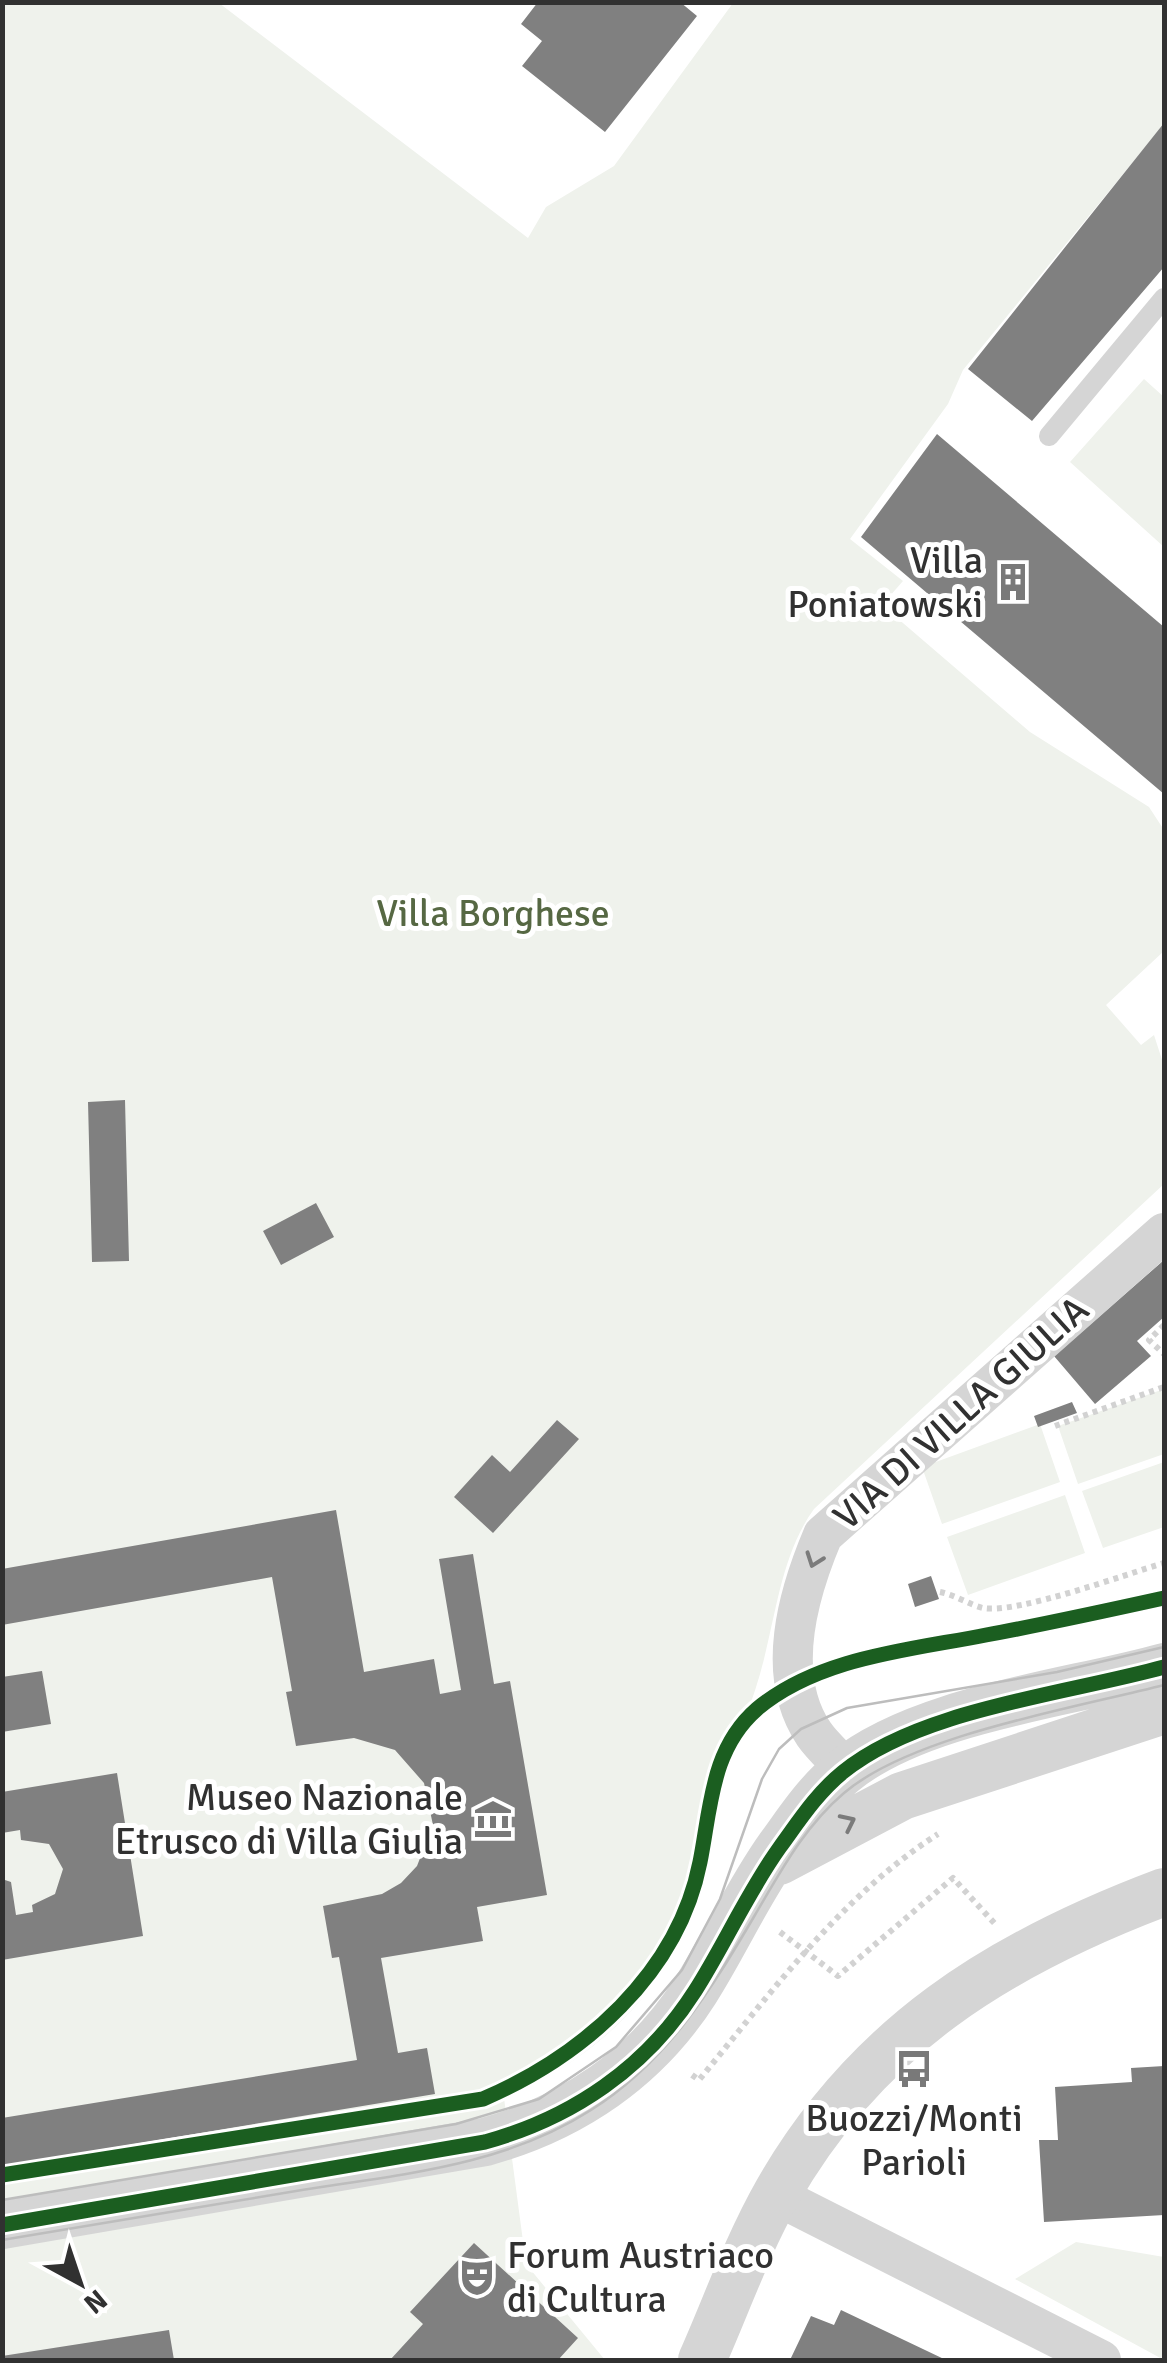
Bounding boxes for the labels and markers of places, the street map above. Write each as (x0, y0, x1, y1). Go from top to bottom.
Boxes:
place label: Villa Poniatowski (787, 537, 983, 628)
building icon: Villa Poniatowski (992, 561, 1034, 603)
place label: Museo Nazionale Etrusco di Villa Giulia (115, 1774, 463, 1865)
museum icon: Museo Nazionale Etrusco di Villa Giulia (472, 1798, 514, 1840)
bus stop icon: Buozzi/Monti Parioli (893, 2048, 935, 2090)
place label: Buozzi/Monti Parioli (805, 2095, 1023, 2186)
place label: Forum Austriaco di Cultura (507, 2232, 774, 2323)
theatre icon: Forum Austriaco di Cultura (456, 2256, 498, 2298)

